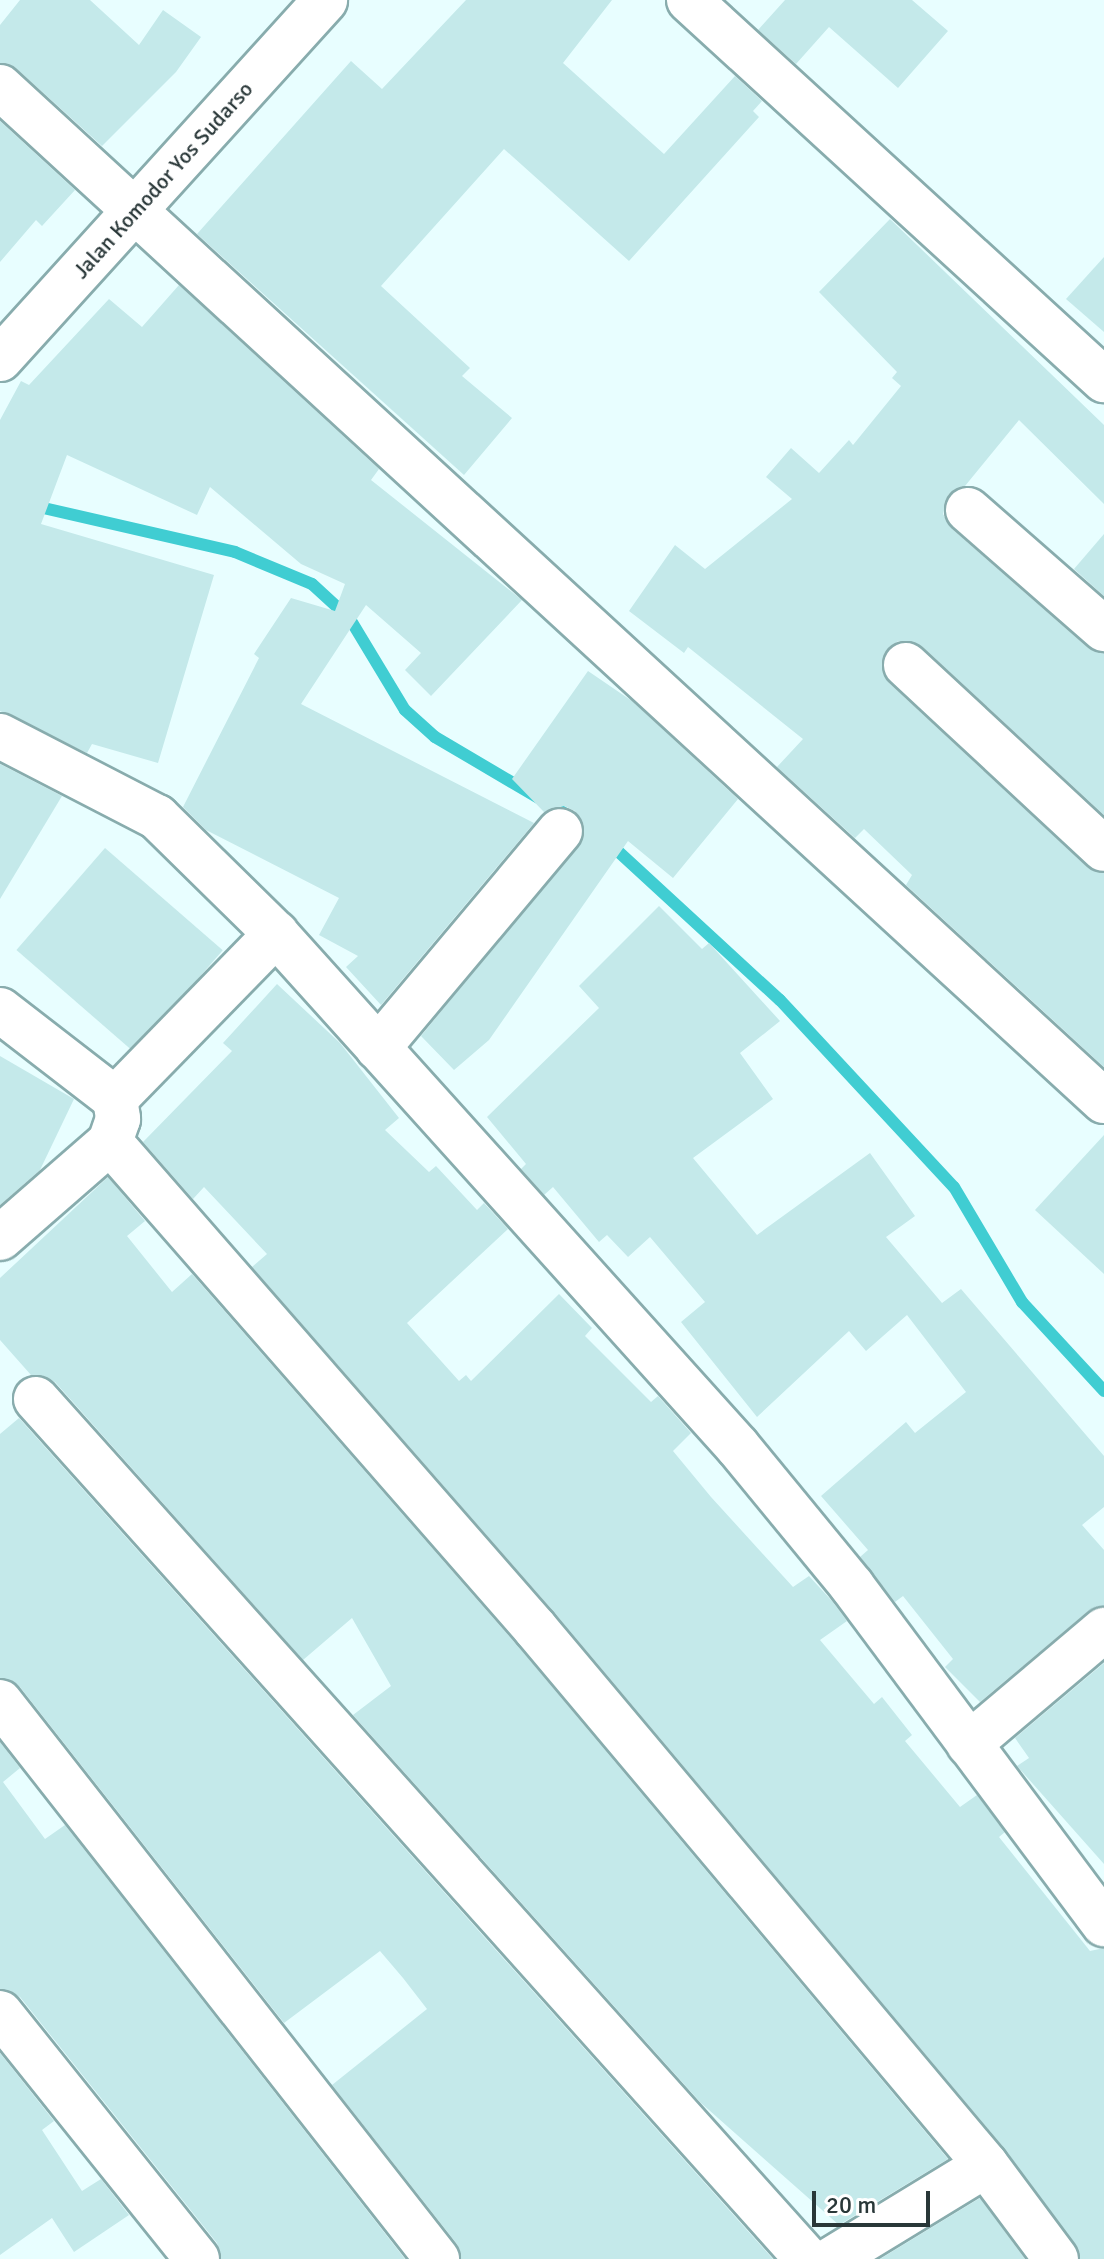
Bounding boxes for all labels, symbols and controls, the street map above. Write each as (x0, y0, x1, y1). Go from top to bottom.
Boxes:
street label: Jalan Komodor Yos Sudarso (68, 76, 258, 284)
scale bar (816, 2175, 934, 2225)
text: 20 m (826, 2190, 876, 2220)

